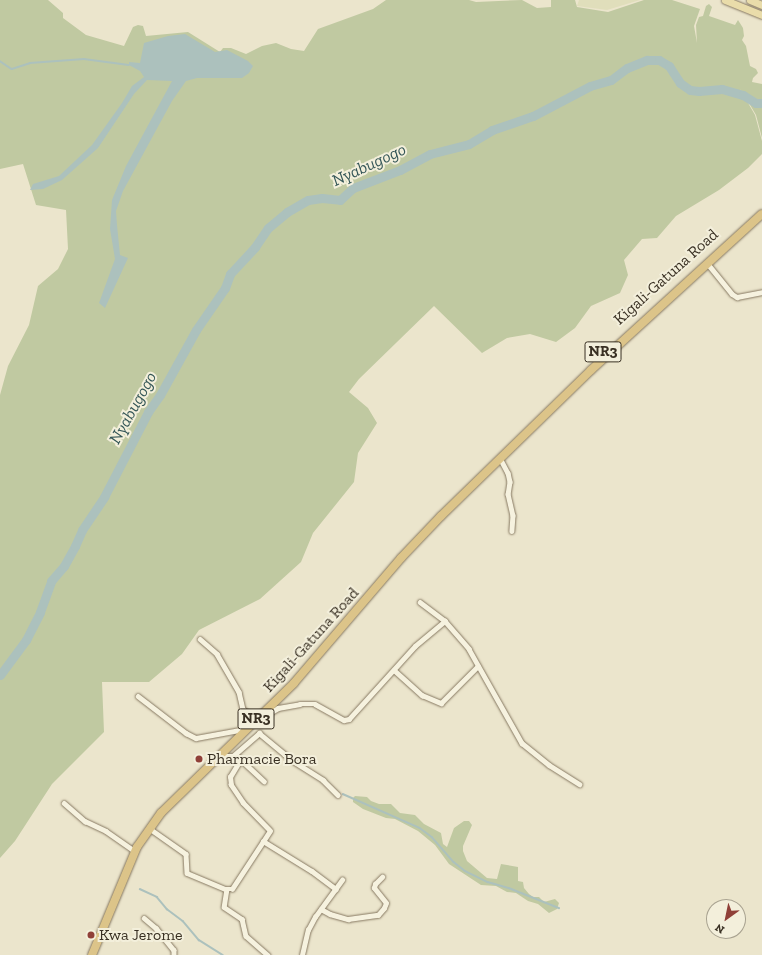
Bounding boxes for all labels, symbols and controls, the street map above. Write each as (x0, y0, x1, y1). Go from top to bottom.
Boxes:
water label: Nyabugogo (329, 139, 409, 191)
street label: Kigali-Gatuna Road (610, 225, 722, 329)
road number: NR3 (584, 339, 622, 365)
water label: Nyabugogo (105, 368, 161, 448)
street label: Kigali-Gatuna Road (259, 584, 363, 696)
road number: NR3 (237, 706, 275, 732)
place label: Pharmacie Bora (207, 749, 316, 769)
marker: Pharmacie Bora (194, 754, 204, 764)
north arrow (706, 899, 746, 939)
text: N (713, 921, 727, 936)
place label: Kwa Jerome (99, 925, 183, 945)
marker: Kwa Jerome (86, 930, 96, 940)

